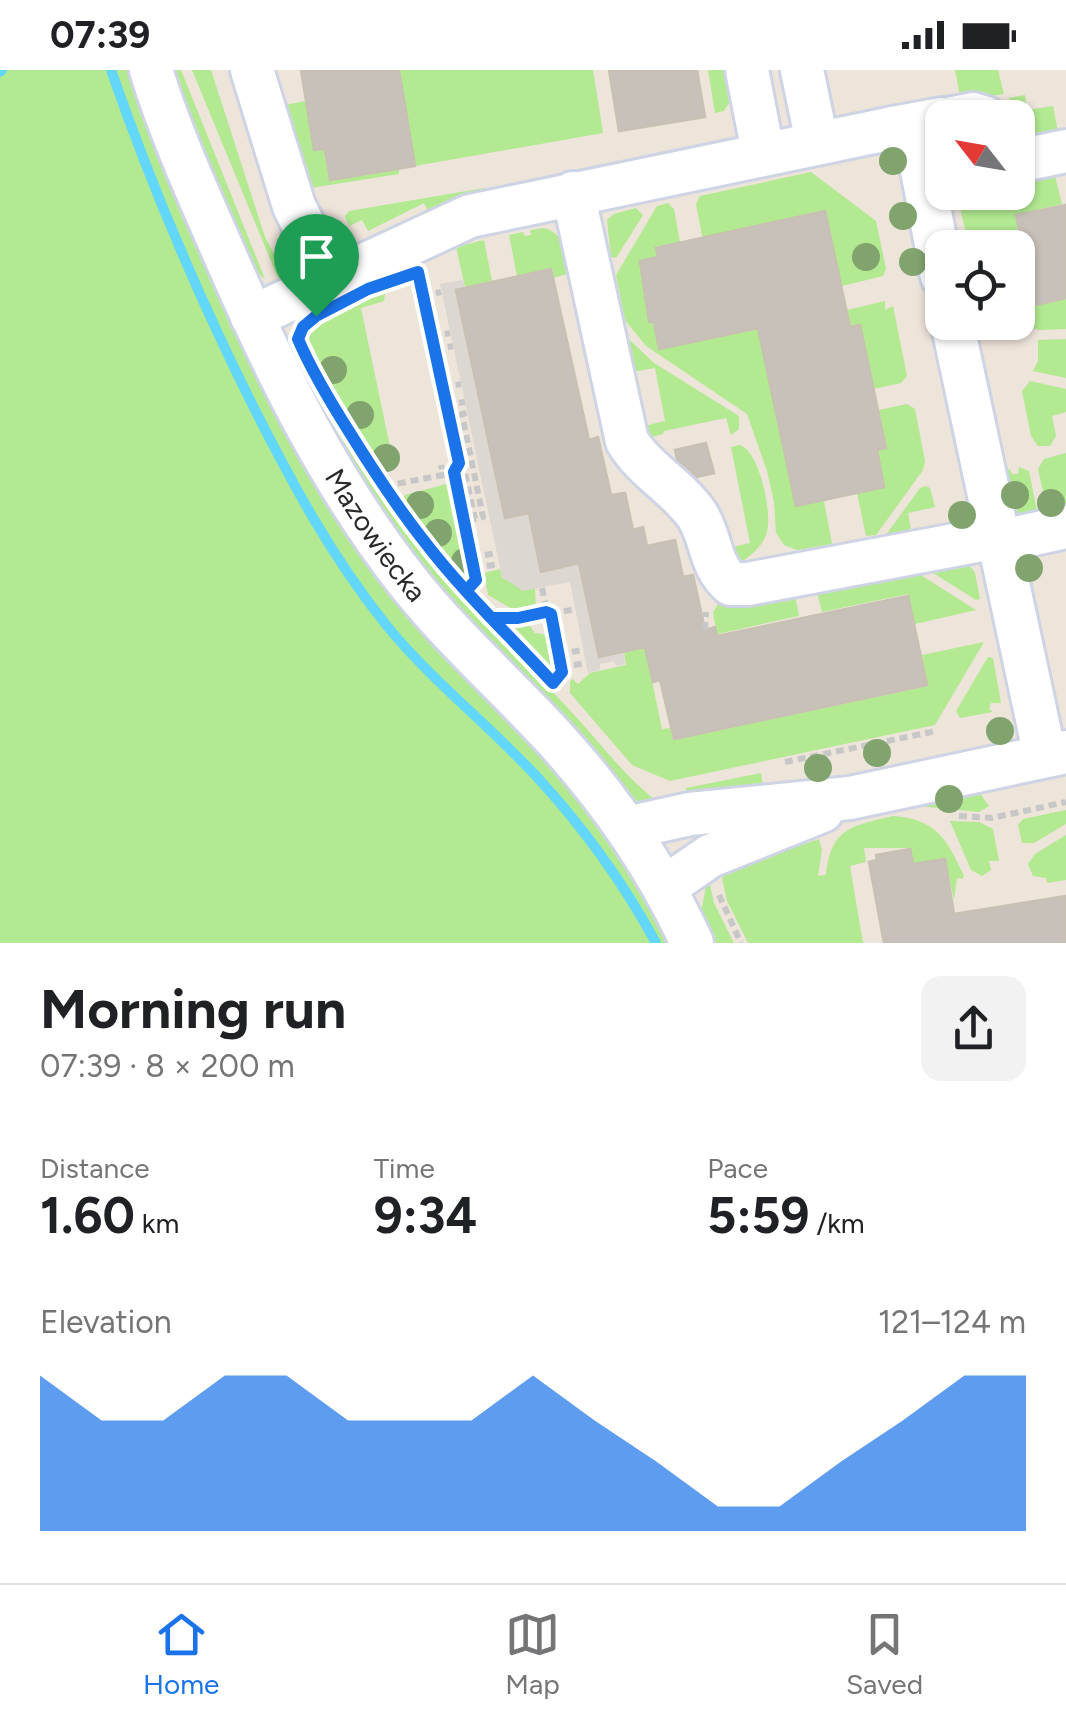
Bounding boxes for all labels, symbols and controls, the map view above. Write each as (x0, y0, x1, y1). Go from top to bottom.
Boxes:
text: 07:39 (50, 12, 150, 58)
north arrow (925, 100, 1035, 210)
map controls (925, 100, 1035, 340)
pin (274, 214, 359, 317)
icon: arrive (289, 229, 344, 284)
button: locate (925, 230, 1035, 340)
street label: Mazowiecka (318, 462, 434, 608)
text: Morning run (40, 976, 346, 1042)
button: share (921, 976, 1026, 1081)
text: 07:39 · 8 × 200 m (40, 1047, 295, 1085)
text: Distance (40, 1151, 150, 1185)
text: Time (374, 1151, 435, 1185)
text: Pace (707, 1151, 768, 1185)
text: 1.60 (40, 1185, 135, 1246)
text: 9:34 (374, 1185, 477, 1246)
text: 5:59 (707, 1185, 809, 1246)
text: km (135, 1206, 179, 1240)
text: /km (809, 1206, 865, 1240)
text: Elevation (40, 1303, 172, 1341)
text: 121–124 m (878, 1303, 1026, 1341)
tab: Home (143, 1607, 219, 1701)
tab: Map (505, 1607, 560, 1701)
tab: Saved (846, 1607, 923, 1701)

